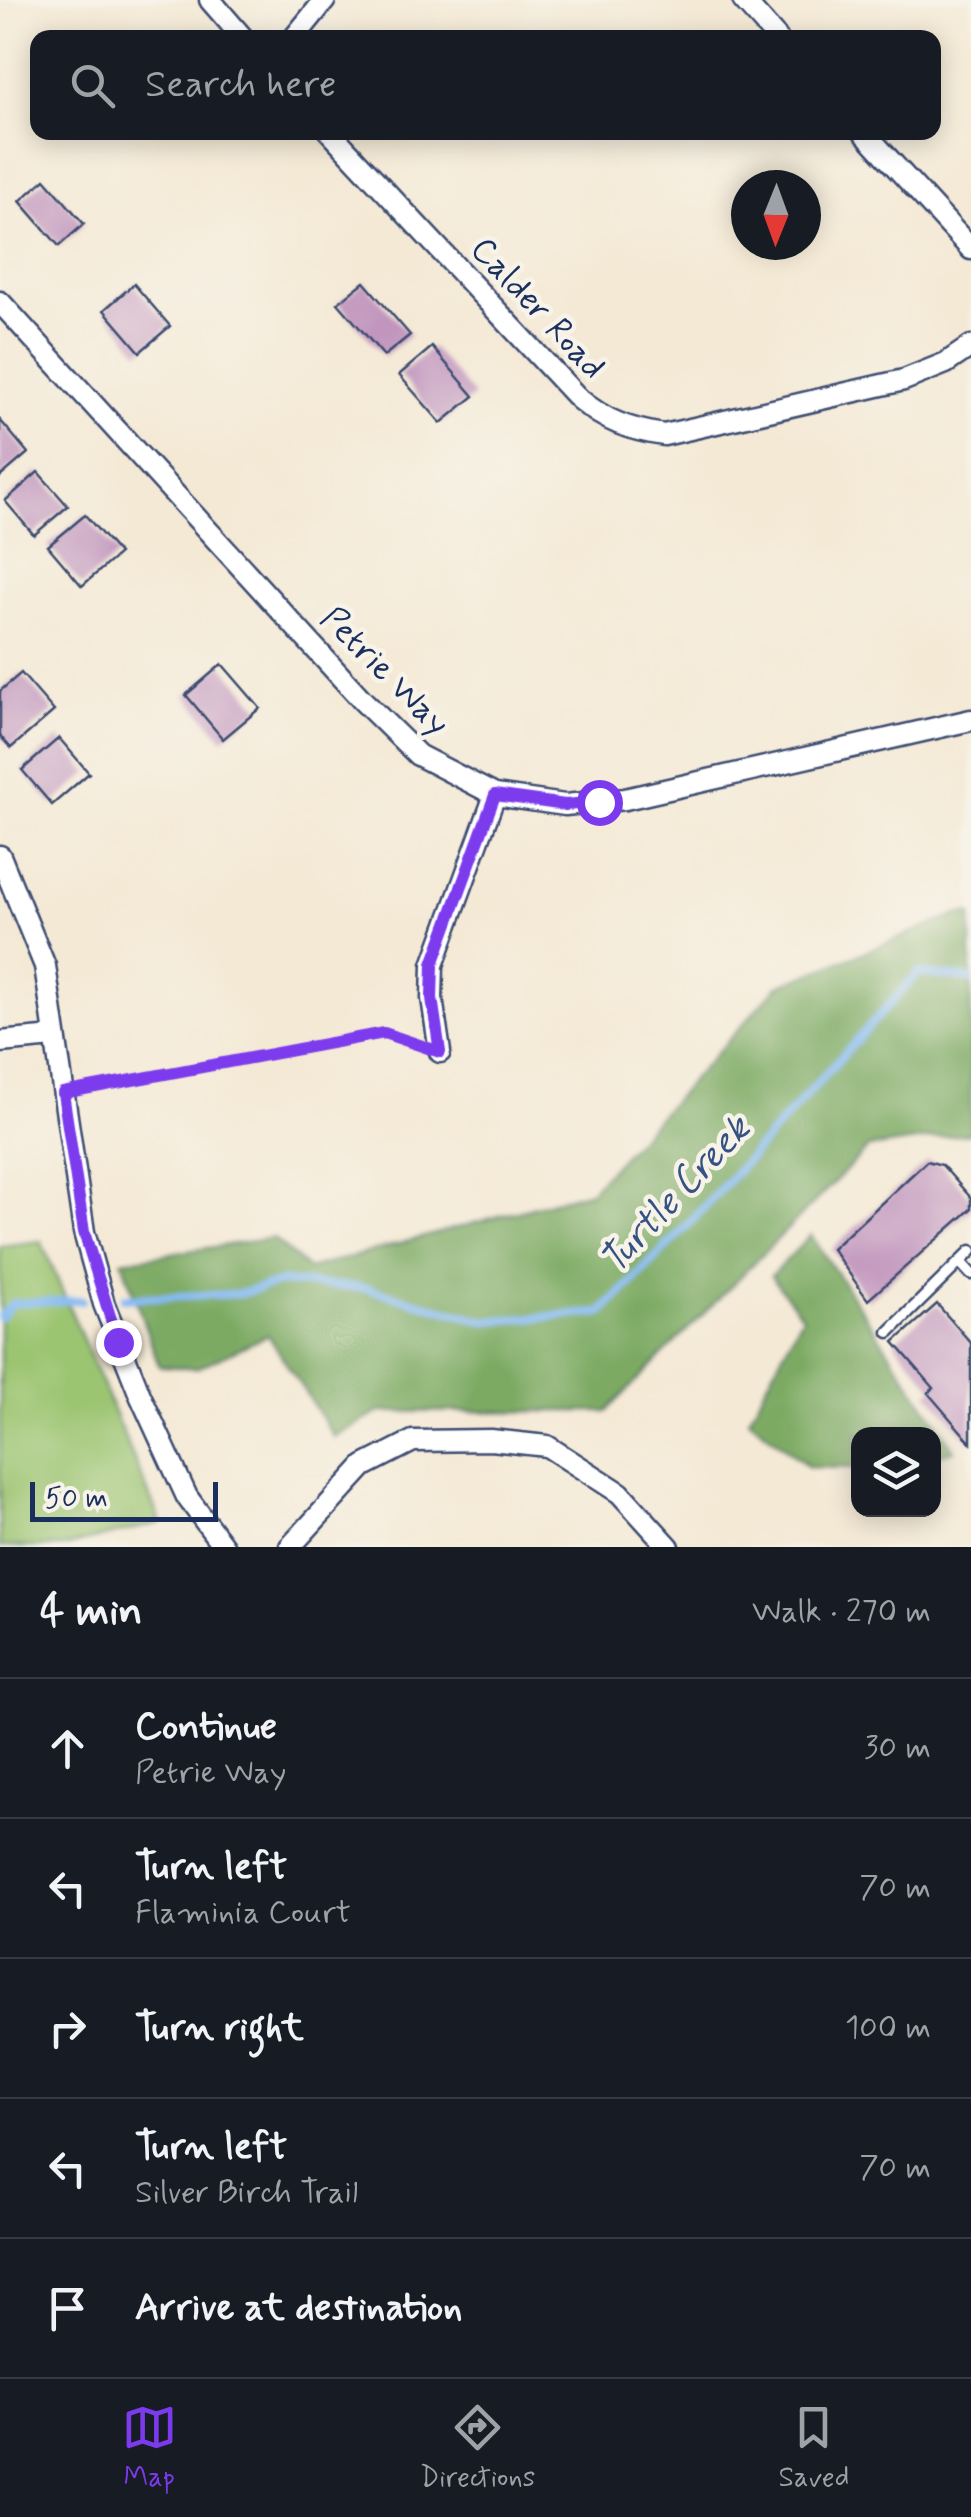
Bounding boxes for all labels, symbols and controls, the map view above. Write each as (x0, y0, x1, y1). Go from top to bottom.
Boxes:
search box (30, 30, 941, 140)
icon: search (65, 58, 120, 113)
text: Search here (145, 61, 336, 110)
north arrow (731, 170, 821, 260)
street label: Calder Road (460, 227, 615, 390)
street label: Petrie Way (310, 597, 459, 746)
route start (577, 780, 623, 826)
water label: Turtle Creek (590, 1105, 763, 1285)
route end (96, 1320, 142, 1366)
map controls (851, 1427, 941, 1517)
button: layers (851, 1427, 941, 1517)
scale bar (30, 1477, 218, 1522)
text: 50 m (45, 1481, 108, 1518)
text: 4 min (40, 1585, 142, 1640)
text: Walk · 270 m (752, 1591, 931, 1633)
text: Continue (135, 1703, 277, 1752)
icon: ahead (40, 1721, 95, 1776)
text: 30 m (864, 1727, 931, 1769)
text: Petrie Way (135, 1752, 286, 1794)
text: Turn left (135, 1843, 287, 1892)
icon: left (40, 1861, 95, 1916)
text: 70 m (859, 1867, 931, 1909)
text: Flaminia Court (135, 1892, 351, 1934)
icon: right (40, 2001, 95, 2056)
text: Turn right (135, 2004, 304, 2053)
text: 100 m (845, 2007, 931, 2049)
text: Turn left (135, 2123, 287, 2172)
icon: left (40, 2141, 95, 2196)
text: 70 m (859, 2147, 931, 2189)
text: Silver Birch Trail (135, 2172, 358, 2214)
icon: arrive (40, 2281, 95, 2336)
text: Arrive at destination (135, 2284, 462, 2333)
tab: Map (122, 2400, 177, 2497)
tab: Directions (420, 2400, 535, 2497)
tab: Saved (779, 2400, 849, 2497)

